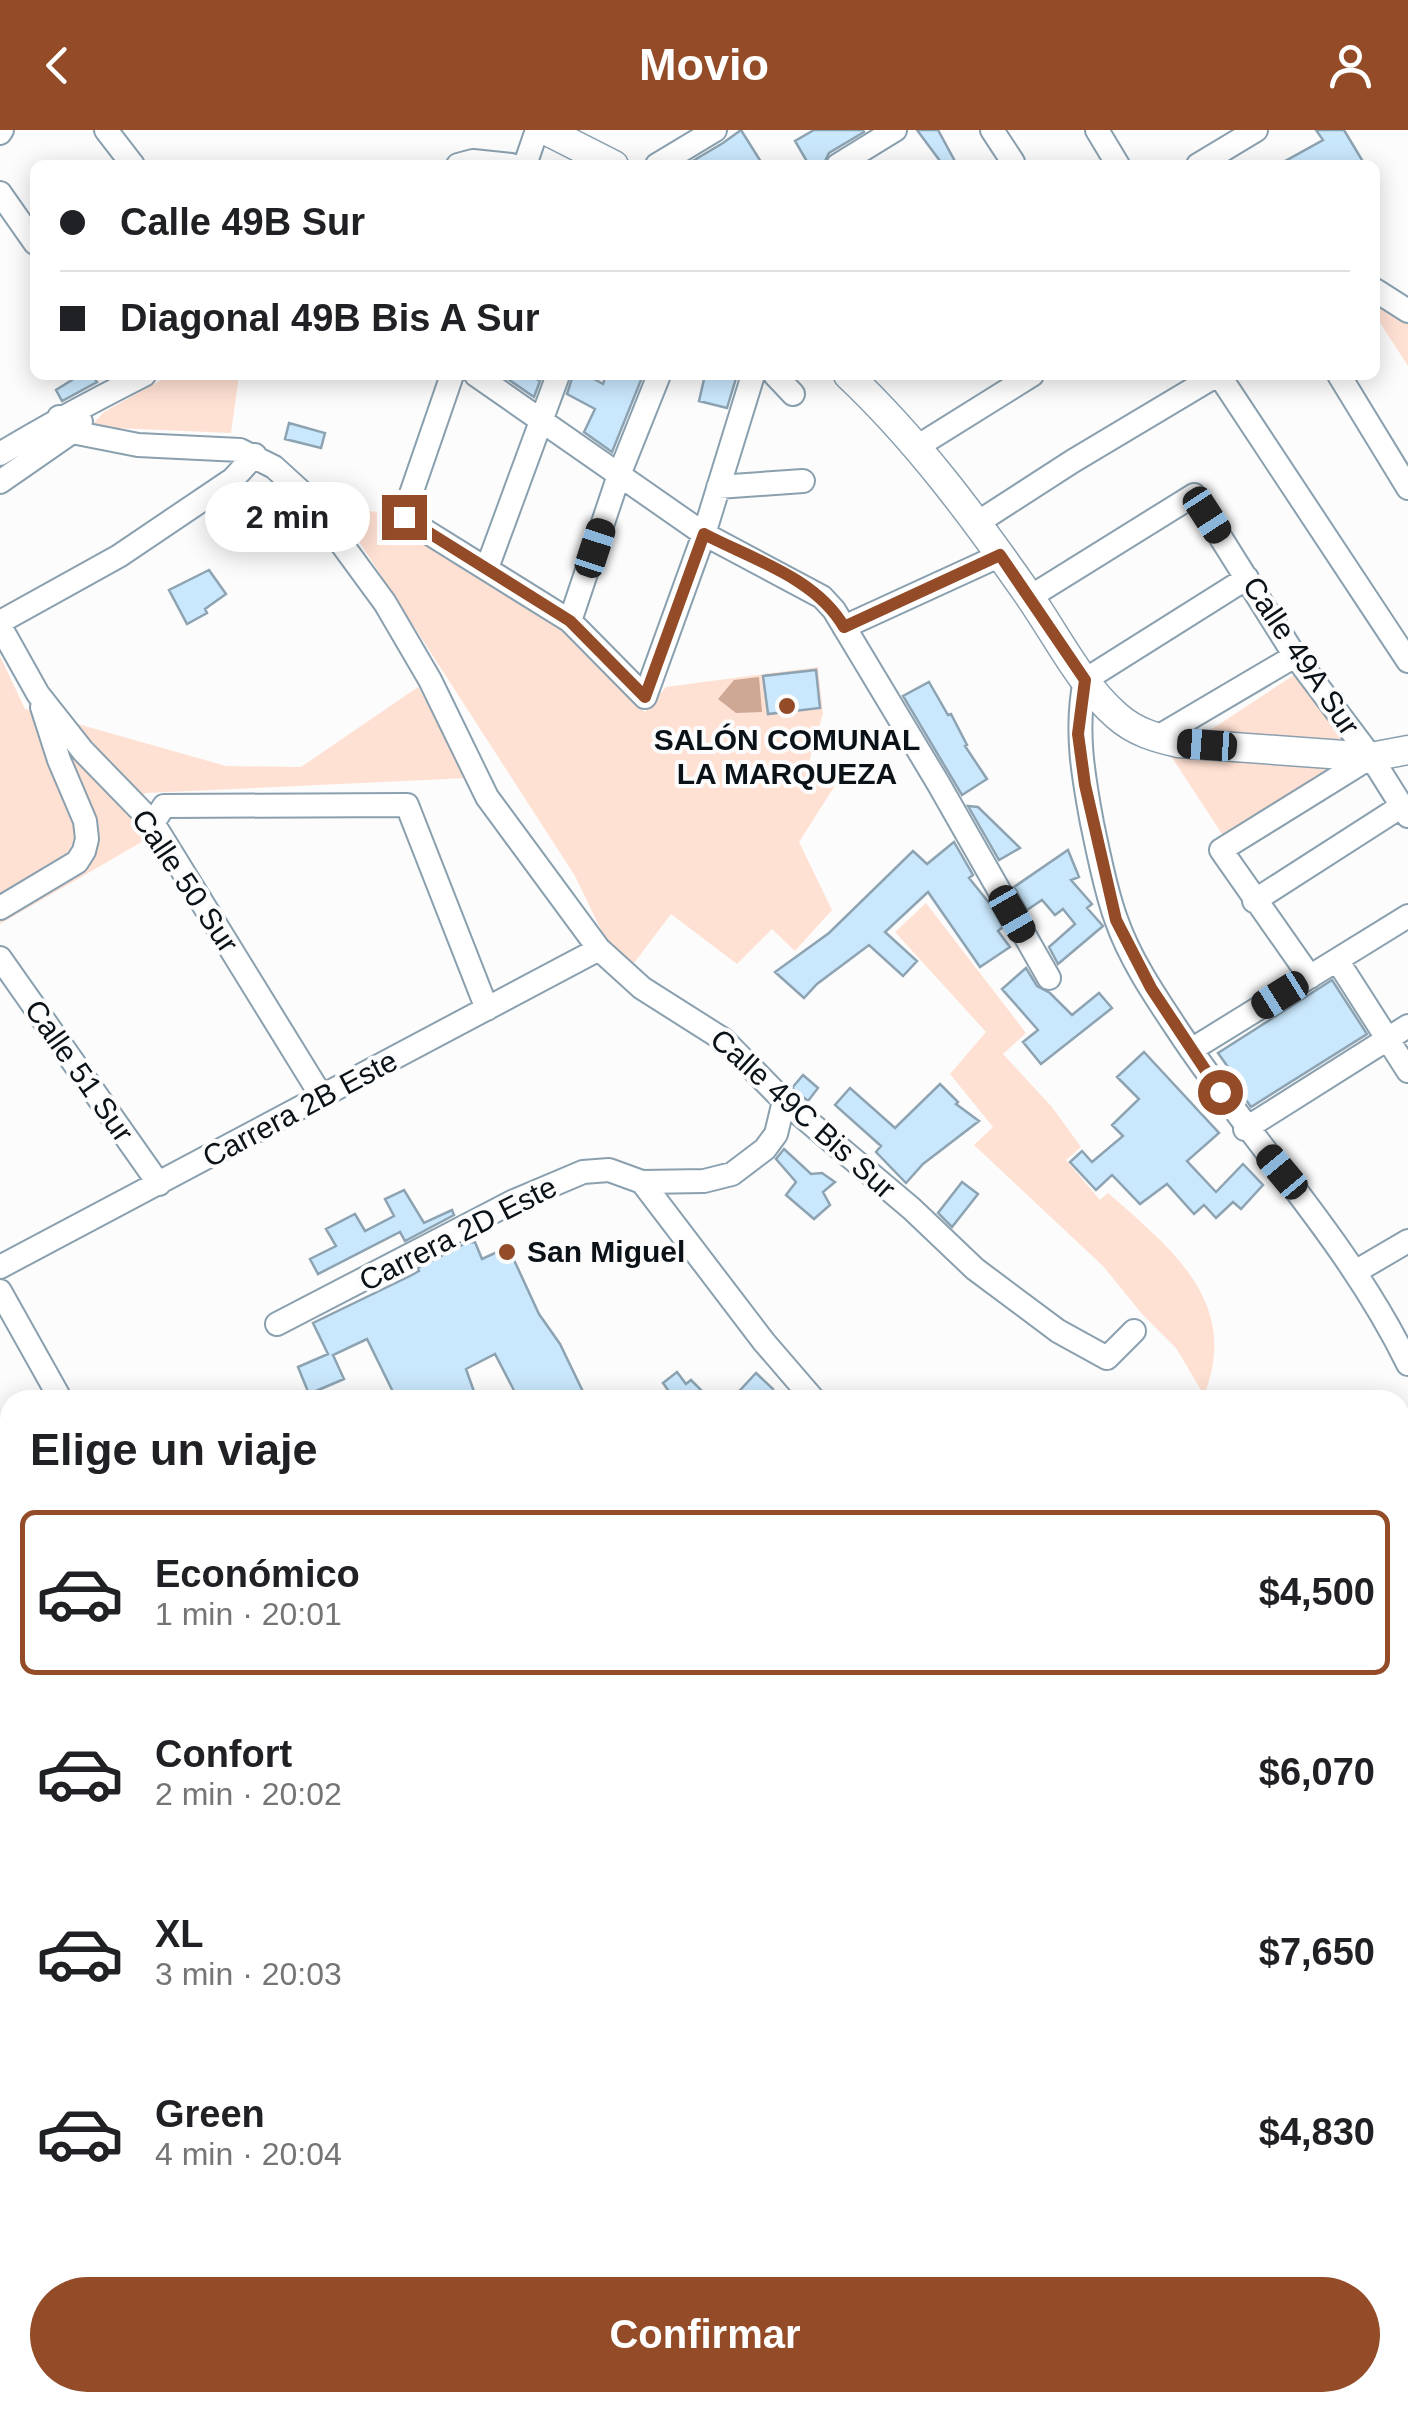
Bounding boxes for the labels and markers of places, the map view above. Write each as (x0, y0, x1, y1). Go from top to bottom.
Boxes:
marker: SALÓN COMUNAL LA MARQUEZA (776, 695, 798, 717)
place label: SALÓN COMUNAL LA MARQUEZA (654, 723, 920, 790)
place label: San Miguel (527, 1235, 685, 1268)
marker: San Miguel (496, 1241, 518, 1263)

